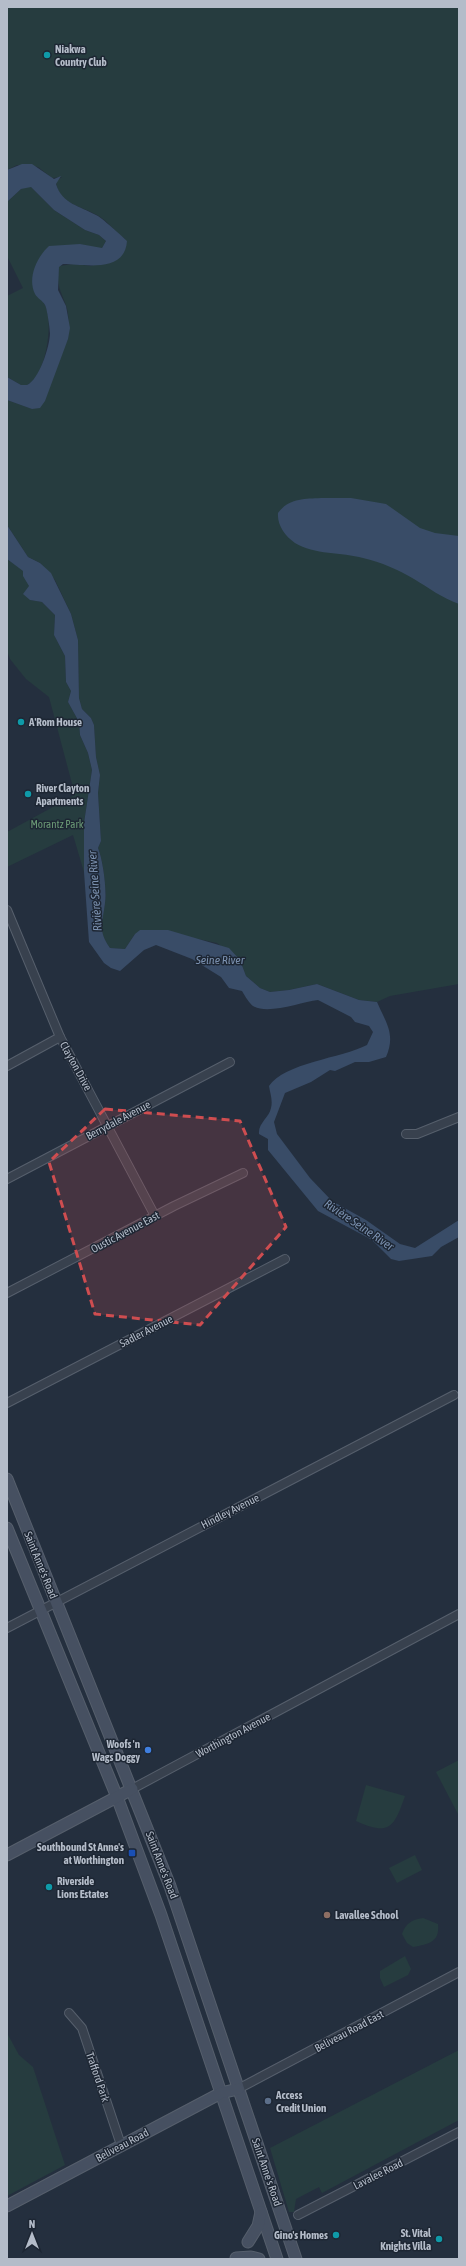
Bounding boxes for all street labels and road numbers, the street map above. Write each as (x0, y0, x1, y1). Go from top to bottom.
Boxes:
street label: Clayton Drive (58, 1040, 94, 1092)
street label: Berrydale Avenue (84, 1098, 152, 1142)
street label: Oustic Avenue East (89, 1209, 161, 1255)
street label: Sadler Avenue (117, 1312, 175, 1350)
street label: Hindley Avenue (199, 1491, 261, 1531)
street label: Saint Anne's Road (22, 1530, 60, 1600)
street label: Worthington Avenue (194, 1710, 272, 1760)
street label: Saint Anne's Road (144, 1830, 180, 1900)
street label: Beliveau Road East (312, 2008, 386, 2054)
street label: Trafford Park (84, 2051, 112, 2104)
street label: Beliveau Road (94, 2126, 150, 2164)
street label: Saint Anne's Road (250, 2136, 284, 2208)
street label: Lavalee Road (351, 2156, 405, 2192)

